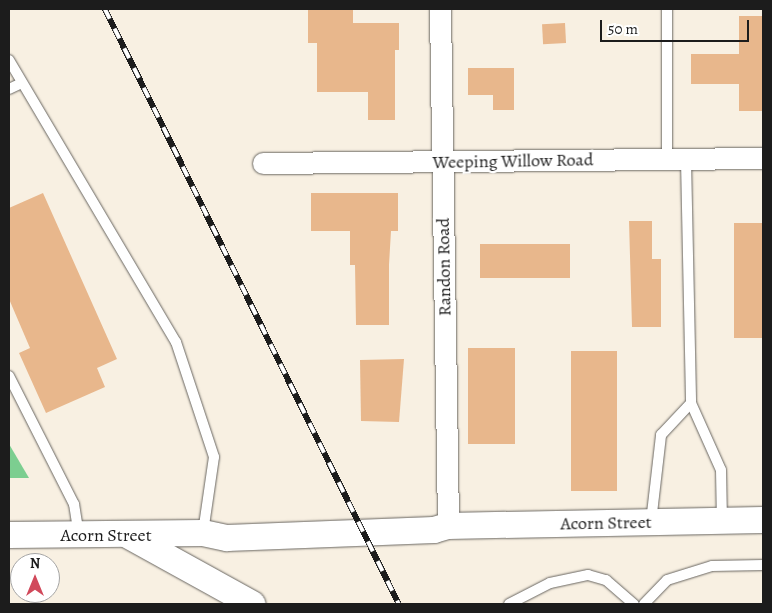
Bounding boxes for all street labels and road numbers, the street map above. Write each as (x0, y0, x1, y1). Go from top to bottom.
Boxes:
street label: Weeping Willow Road (432, 149, 594, 173)
street label: Randon Road (432, 218, 456, 316)
street label: Acorn Street (560, 511, 652, 535)
street label: Acorn Street (60, 524, 152, 546)

